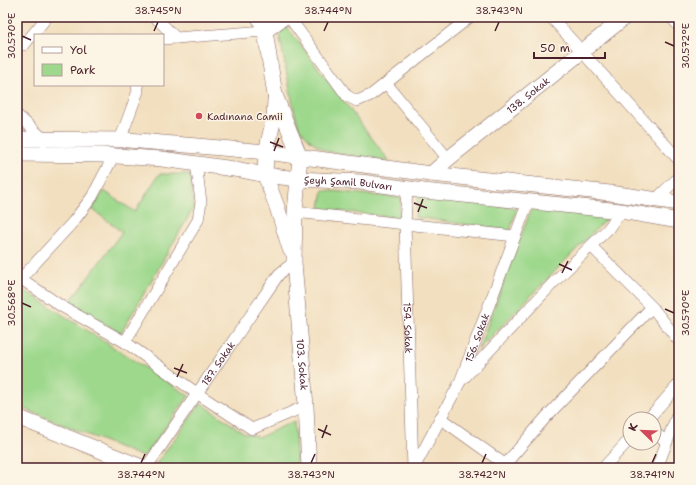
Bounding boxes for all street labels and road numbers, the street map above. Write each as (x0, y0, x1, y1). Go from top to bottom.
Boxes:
street label: 138. Sokak (504, 74, 552, 116)
street label: Şeyh Şamil Bulvarı (304, 173, 393, 193)
street label: 154. Sokak (401, 302, 416, 354)
street label: 156. Sokak (462, 311, 492, 364)
street label: 187. Sokak (198, 338, 238, 388)
street label: 103. Sokak (294, 338, 311, 391)

